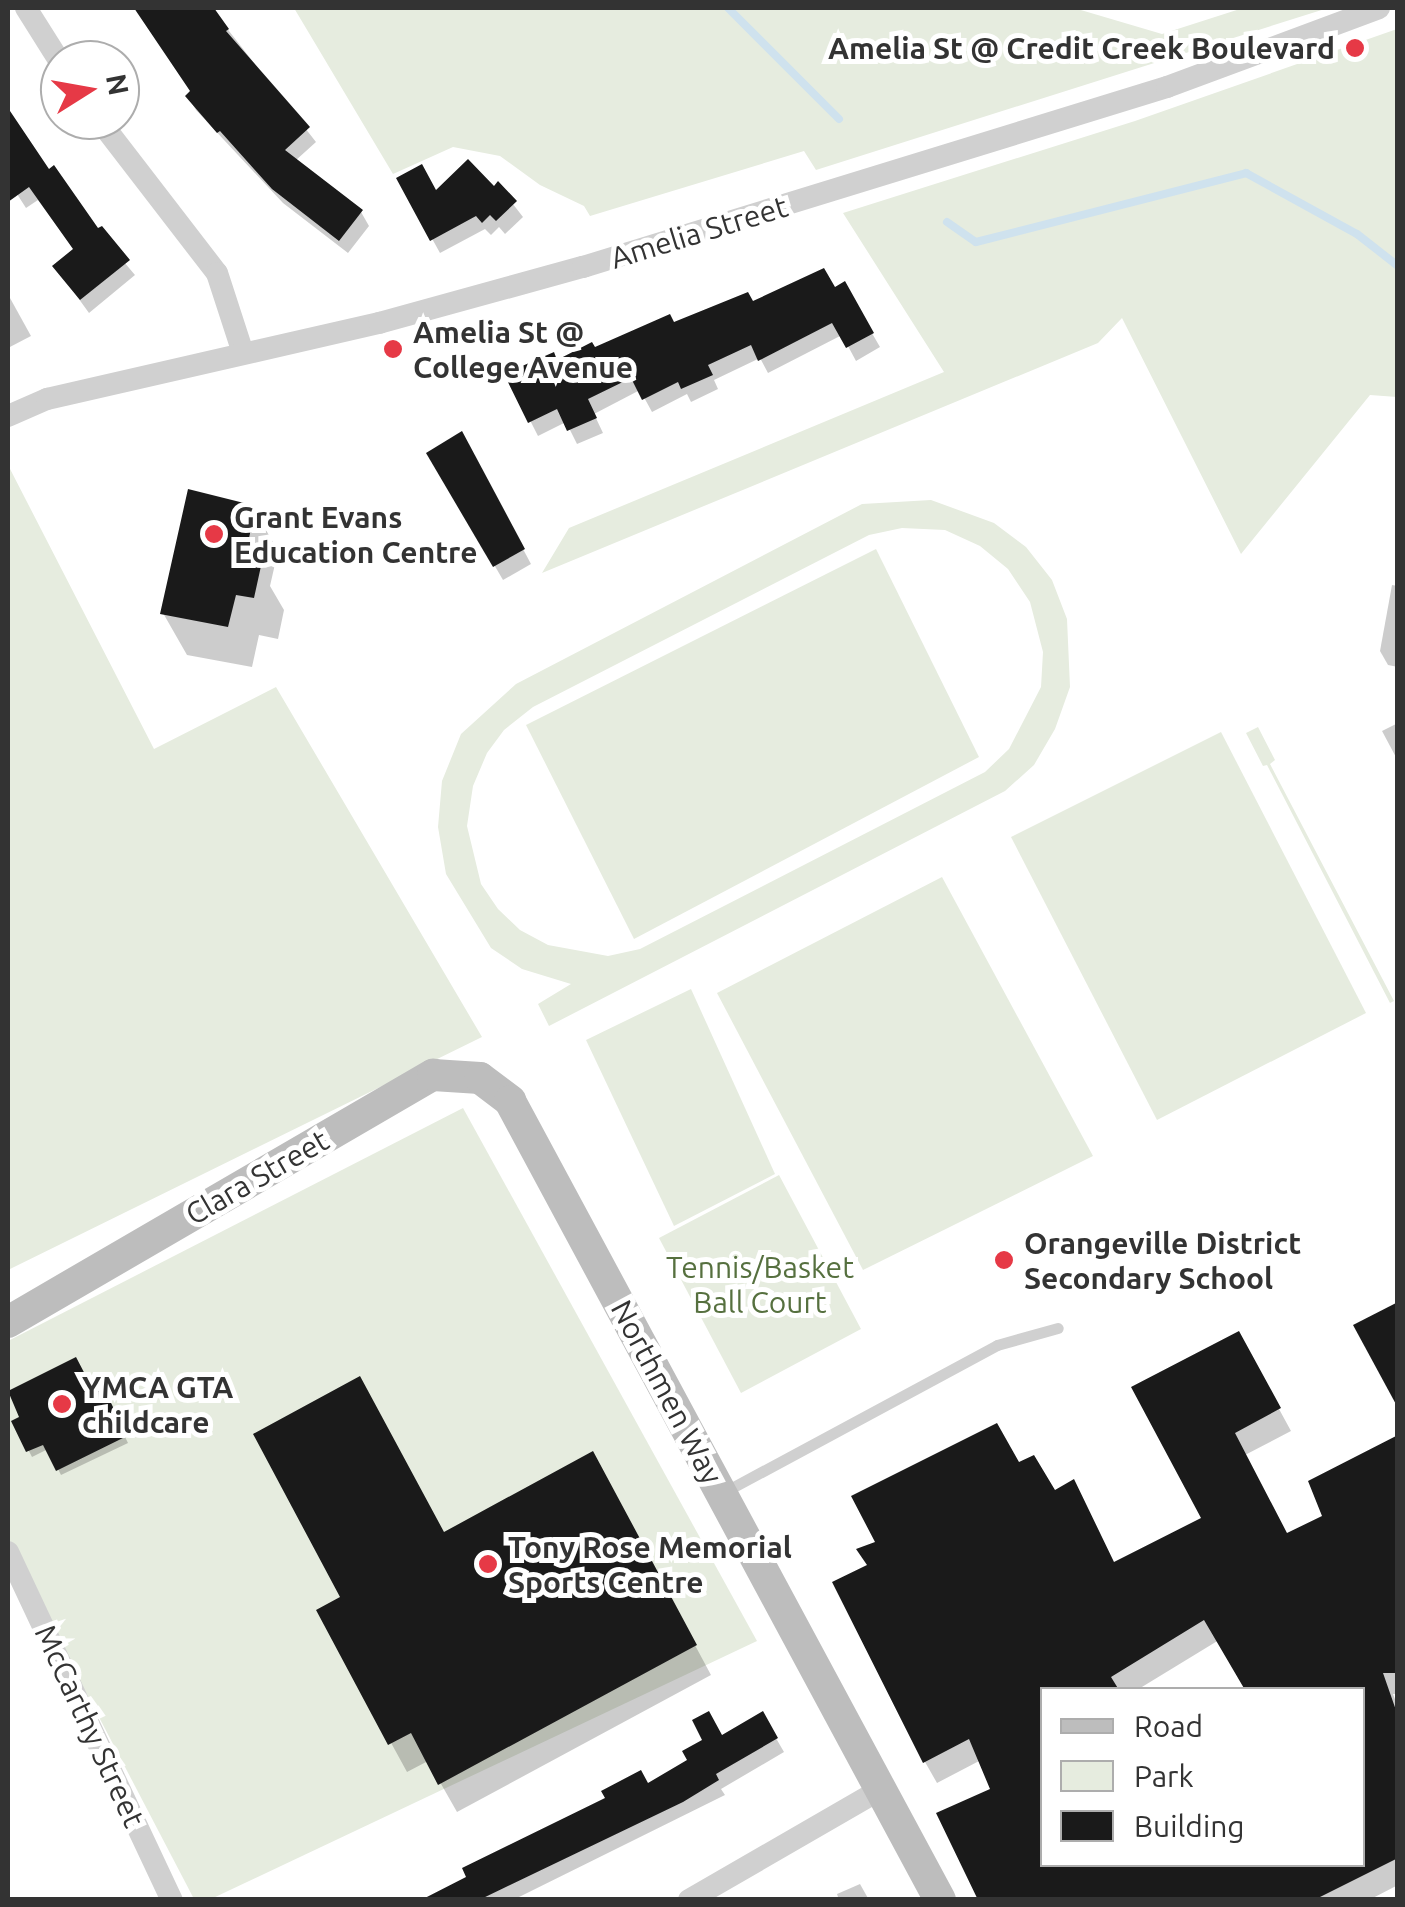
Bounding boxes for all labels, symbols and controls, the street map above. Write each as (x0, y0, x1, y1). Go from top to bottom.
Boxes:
place label: Amelia St @ Credit Creek Boulevard (828, 30, 1335, 66)
marker: Amelia St @ Credit Creek Boulevard (1344, 37, 1366, 59)
north arrow (40, 40, 140, 140)
text: N (101, 71, 135, 98)
street label: Amelia Street (606, 188, 792, 276)
place label: Amelia St @ College Avenue (413, 314, 633, 384)
marker: Amelia St @ College Avenue (382, 338, 404, 360)
place label: Grant Evans Education Centre (234, 499, 477, 570)
marker: Grant Evans Education Centre (203, 523, 225, 545)
street label: Clara Street (179, 1122, 335, 1232)
place label: Orangeville District Secondary School (1024, 1225, 1301, 1296)
park label: Tennis/Basket Ball Court (666, 1249, 854, 1320)
marker: Orangeville District Secondary School (993, 1249, 1015, 1271)
street label: Northmen Way (604, 1294, 730, 1490)
place label: YMCA GTA childcare (82, 1369, 233, 1440)
marker: YMCA GTA childcare (51, 1393, 73, 1415)
place label: Tony Rose Memorial Sports Centre (508, 1529, 792, 1600)
marker: Tony Rose Memorial Sports Centre (477, 1553, 499, 1575)
street label: McCarthy Street (27, 1619, 153, 1833)
legend (1040, 1687, 1365, 1867)
text: Road (1134, 1709, 1203, 1743)
text: Park (1134, 1759, 1194, 1793)
text: Building (1134, 1809, 1245, 1843)

